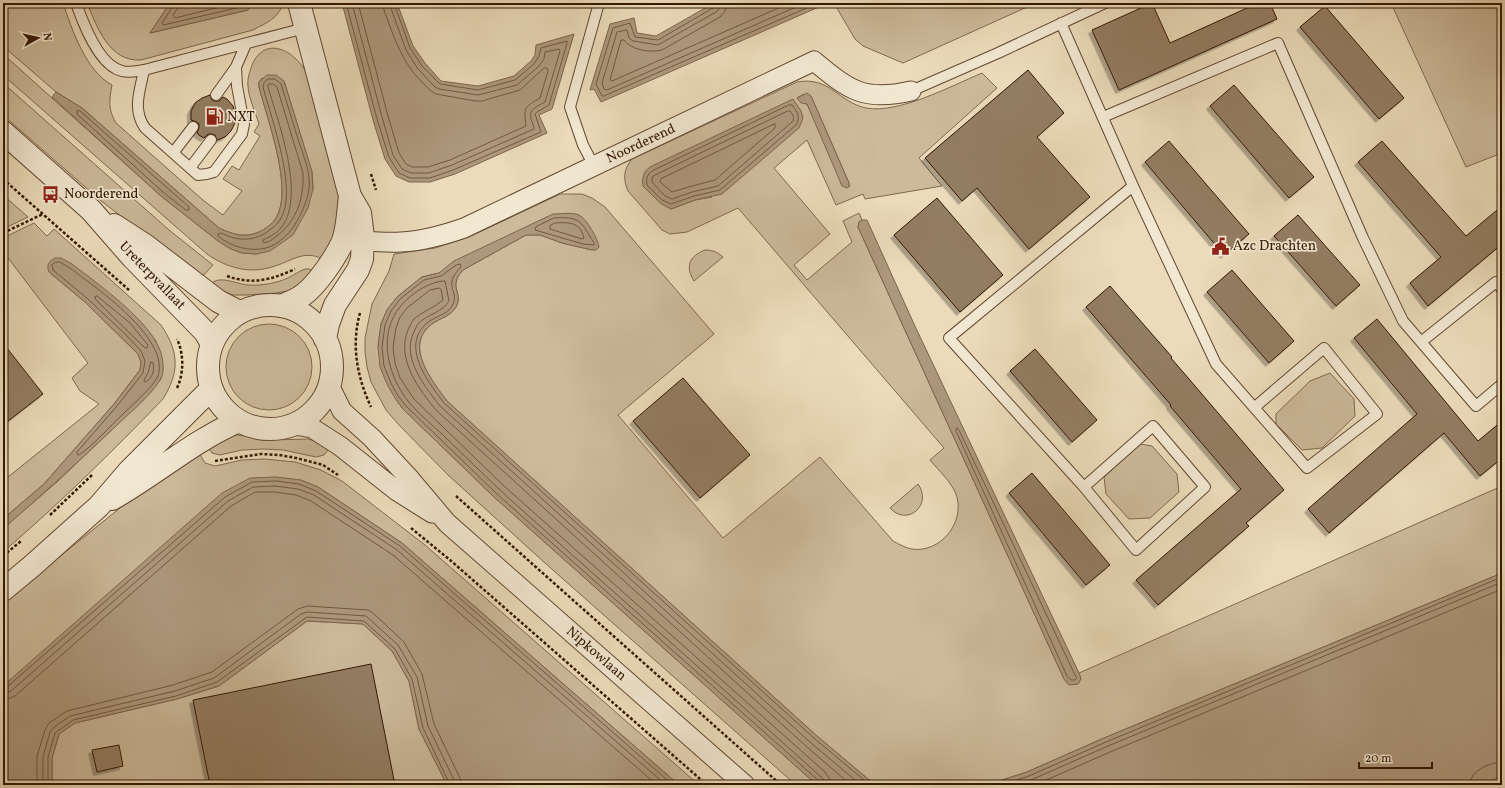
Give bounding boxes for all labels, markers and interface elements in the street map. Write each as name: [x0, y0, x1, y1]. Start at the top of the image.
north arrow: [18, 18, 58, 58]
text: N: [38, 32, 54, 42]
fuel station icon: NXT: [204, 107, 224, 127]
place label: NXT: [227, 108, 255, 127]
street label: Noorderend: [603, 120, 679, 168]
bus stop icon: Noorderend: [41, 184, 61, 204]
place label: Noorderend: [64, 185, 139, 204]
public building icon: Azc Drachten: [1210, 236, 1230, 256]
place label: Azc Drachten: [1233, 237, 1316, 256]
street label: Ureterpvallaat: [114, 238, 190, 314]
street label: Nipkowlaan: [562, 622, 630, 686]
scale bar: [1359, 744, 1432, 770]
text: 20 m: [1365, 751, 1392, 767]

